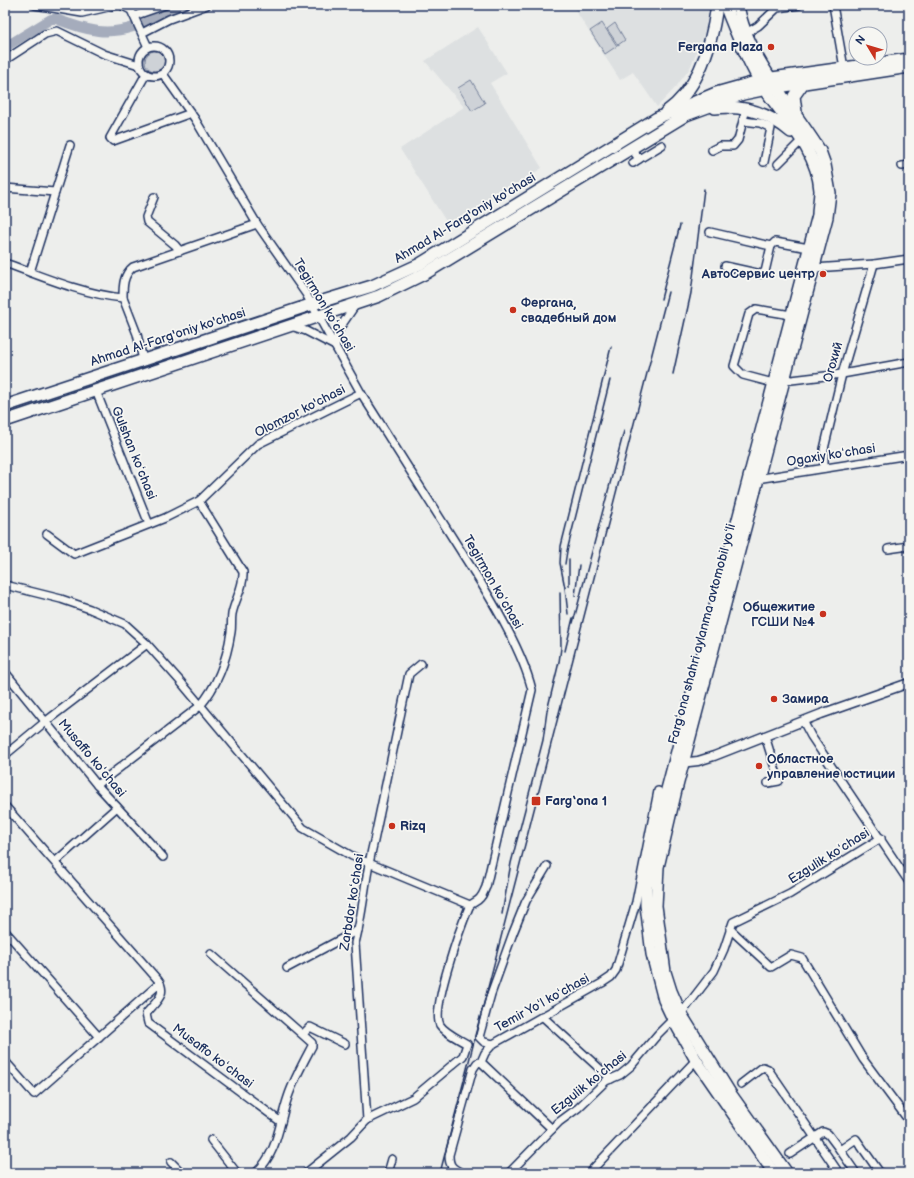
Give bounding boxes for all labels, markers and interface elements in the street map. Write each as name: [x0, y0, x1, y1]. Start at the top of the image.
north arrow: [848, 26, 888, 66]
text: N: [853, 33, 868, 47]
place label: Fergana Plaza: [678, 39, 763, 55]
marker: Fergana Plaza: [766, 42, 776, 52]
street label: Ahmad Al-Farg'oniy ko'chasi: [391, 169, 539, 267]
street label: Tegirmon koʻchasi: [290, 256, 358, 354]
place label: АвтоСервис центр: [701, 266, 815, 282]
marker: АвтоСервис центр: [818, 269, 828, 279]
place label: Фергана, свадебный дом: [521, 295, 617, 326]
street label: Ahmad Al-Farg'oniy ko'chasi: [88, 304, 248, 370]
marker: Фергана, свадебный дом: [508, 305, 518, 315]
street label: Огохий: [820, 340, 846, 384]
street label: Olomzor ko'chasi: [252, 381, 348, 441]
street label: Gulshan koʻchasi: [108, 404, 160, 502]
street label: Ogaxiy koʻchasi: [785, 440, 877, 470]
street label: Fargʻona shahri aylanma avtomobil yoʻli: [665, 522, 739, 746]
street label: Tegirmon koʻchasi: [460, 532, 526, 632]
place label: Общежитие ГСШИ №4: [743, 599, 815, 630]
marker: Общежитие ГСШИ №4: [818, 609, 828, 619]
place label: Замира: [782, 691, 829, 707]
marker: Замира: [769, 694, 779, 704]
street label: Musaffo koʻchasi: [55, 716, 129, 800]
place label: Областное управление юстиции: [767, 751, 895, 782]
marker: Областное управление юстиции: [754, 761, 764, 771]
place label: Farg‘ona 1: [545, 793, 607, 809]
marker: Farg‘ona 1: [530, 795, 542, 807]
place label: Rizq: [400, 818, 426, 834]
marker: Rizq: [387, 821, 397, 831]
street label: Ezgulik koʻchasi: [786, 825, 872, 887]
street label: Zarbdor koʻchasi: [336, 852, 368, 953]
street label: Temir Yoʻl koʻchasi: [492, 970, 592, 1036]
street label: Musaffo koʻchasi: [169, 1020, 257, 1092]
street label: Ezgulik koʻchasi: [548, 1048, 630, 1118]

